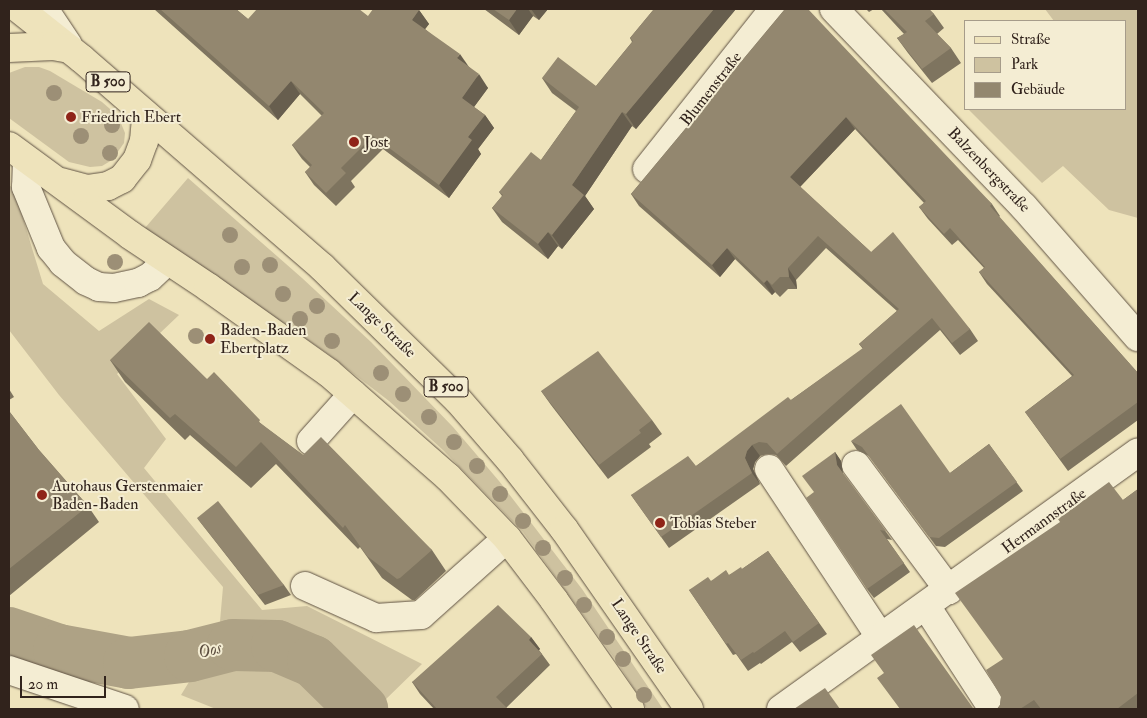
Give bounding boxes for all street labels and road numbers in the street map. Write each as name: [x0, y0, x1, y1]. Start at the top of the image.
street label: Blumenstraße: [676, 48, 746, 130]
road number: B 500: [86, 70, 130, 94]
street label: Balzenbergstraße: [944, 124, 1034, 216]
street label: Lange Straße: [344, 288, 420, 362]
road number: B 500: [424, 374, 468, 400]
street label: Hermannstraße: [998, 484, 1090, 558]
street label: Lange Straße: [607, 595, 671, 677]

